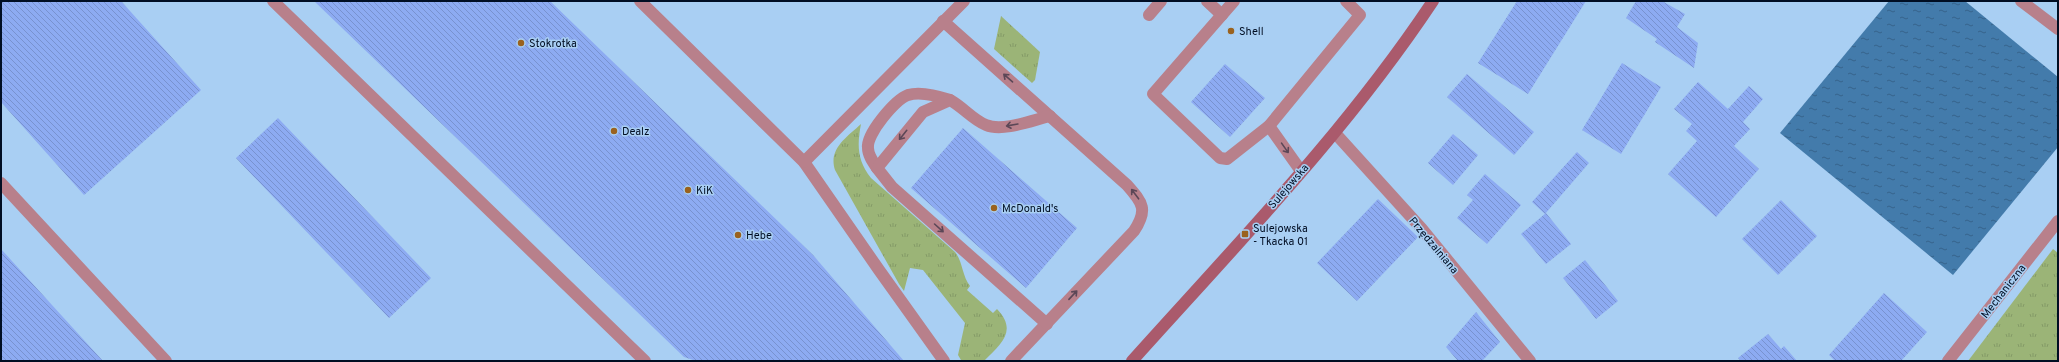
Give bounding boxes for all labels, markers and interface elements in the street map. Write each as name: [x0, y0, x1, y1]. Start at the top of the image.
place label: Shell: [1239, 25, 1264, 39]
marker: Shell: [1226, 26, 1236, 36]
place label: Stokrotka: [529, 37, 577, 51]
marker: Stokrotka: [516, 38, 526, 48]
one-way arrow: [1002, 74, 1013, 83]
one-way arrow: [1006, 121, 1019, 129]
place label: Dealz: [622, 125, 649, 139]
marker: Dealz: [609, 126, 619, 136]
one-way arrow: [899, 129, 908, 140]
one-way arrow: [1281, 143, 1289, 154]
street label: Sulejowska: [1266, 161, 1312, 212]
place label: KiK: [696, 184, 713, 198]
marker: KiK: [683, 185, 693, 195]
one-way arrow: [1130, 189, 1139, 200]
place label: McDonald's: [1002, 202, 1058, 216]
marker: McDonald's: [989, 203, 999, 213]
street label: Przędzalniana: [1405, 214, 1461, 277]
place label: Sulejowska - Tkacka 01: [1253, 222, 1308, 249]
one-way arrow: [934, 224, 944, 233]
place label: Hebe: [746, 229, 772, 243]
marker: Sulejowska - Tkacka 01: [1240, 229, 1250, 239]
marker: Hebe: [733, 230, 743, 240]
street label: Mechaniczna: [1978, 262, 2029, 321]
one-way arrow: [1068, 290, 1078, 300]

